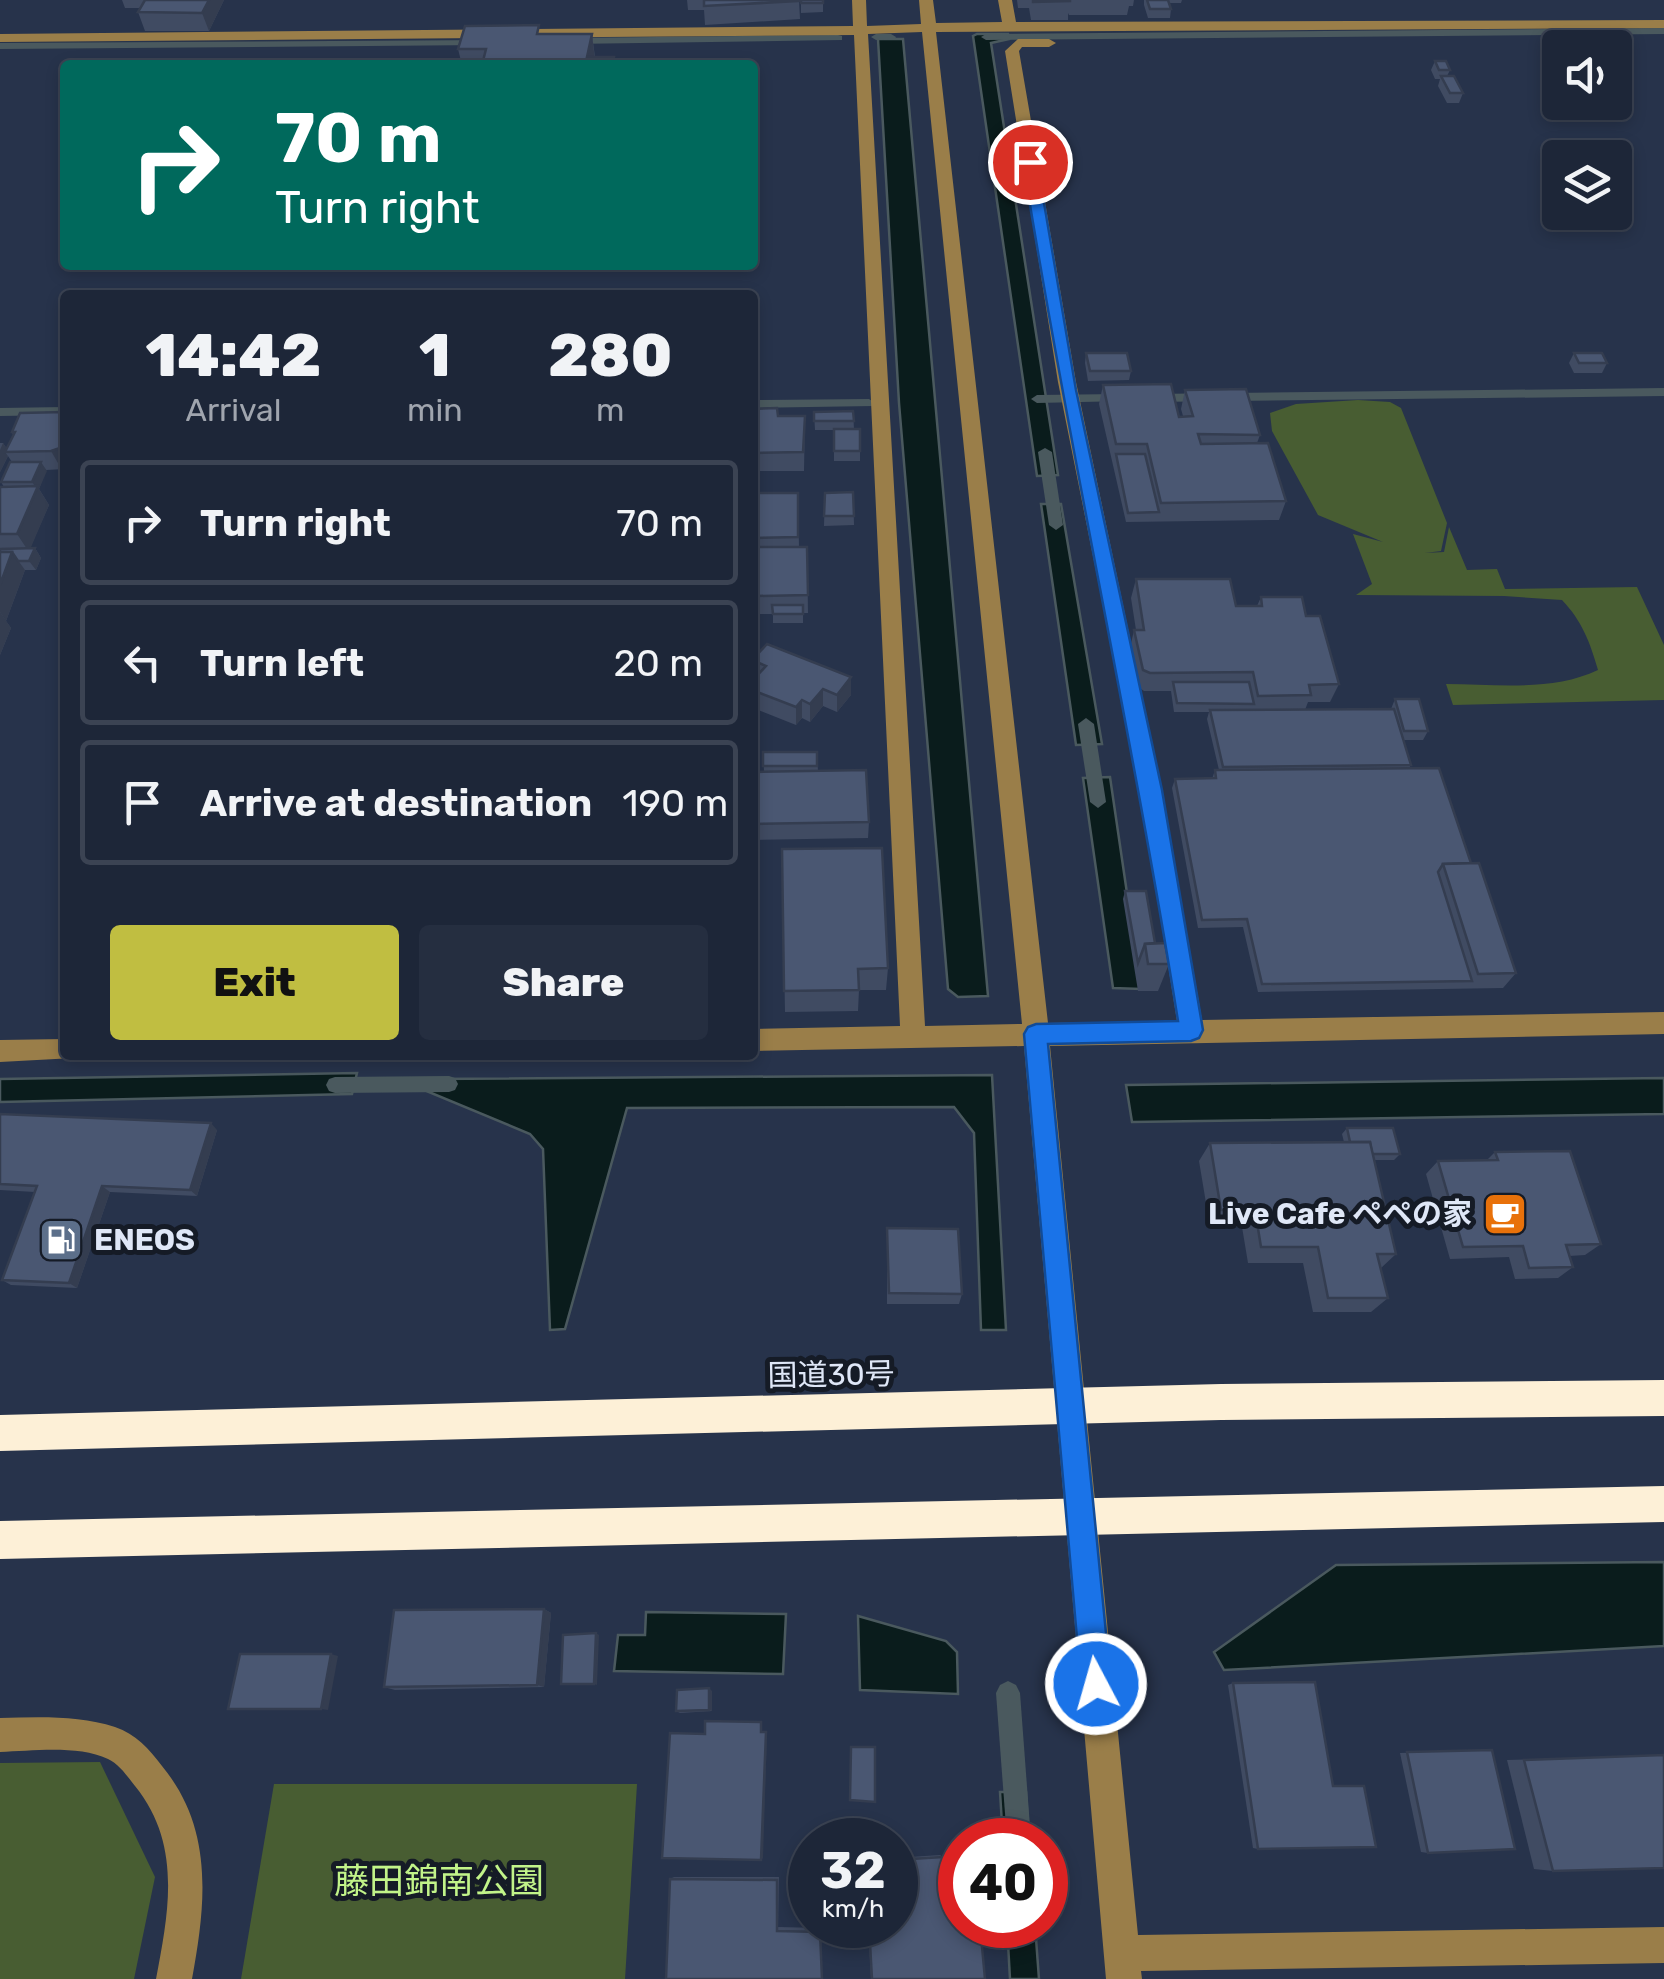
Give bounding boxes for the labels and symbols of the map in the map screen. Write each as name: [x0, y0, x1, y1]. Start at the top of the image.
pin: [988, 120, 1073, 205]
cafe icon: Live Cafe ペペの家: [1482, 1191, 1528, 1237]
place label: Live Cafe ペペの家: [1208, 1196, 1472, 1232]
fuel station icon: ENEOS: [38, 1217, 84, 1263]
place label: ENEOS: [94, 1222, 195, 1258]
street label: 国道30号: [767, 1356, 895, 1394]
position arrow: [1044, 1632, 1148, 1736]
speed limit sign: 40: [938, 1818, 1068, 1948]
park label: 藤田錦南公園: [334, 1860, 544, 1902]

